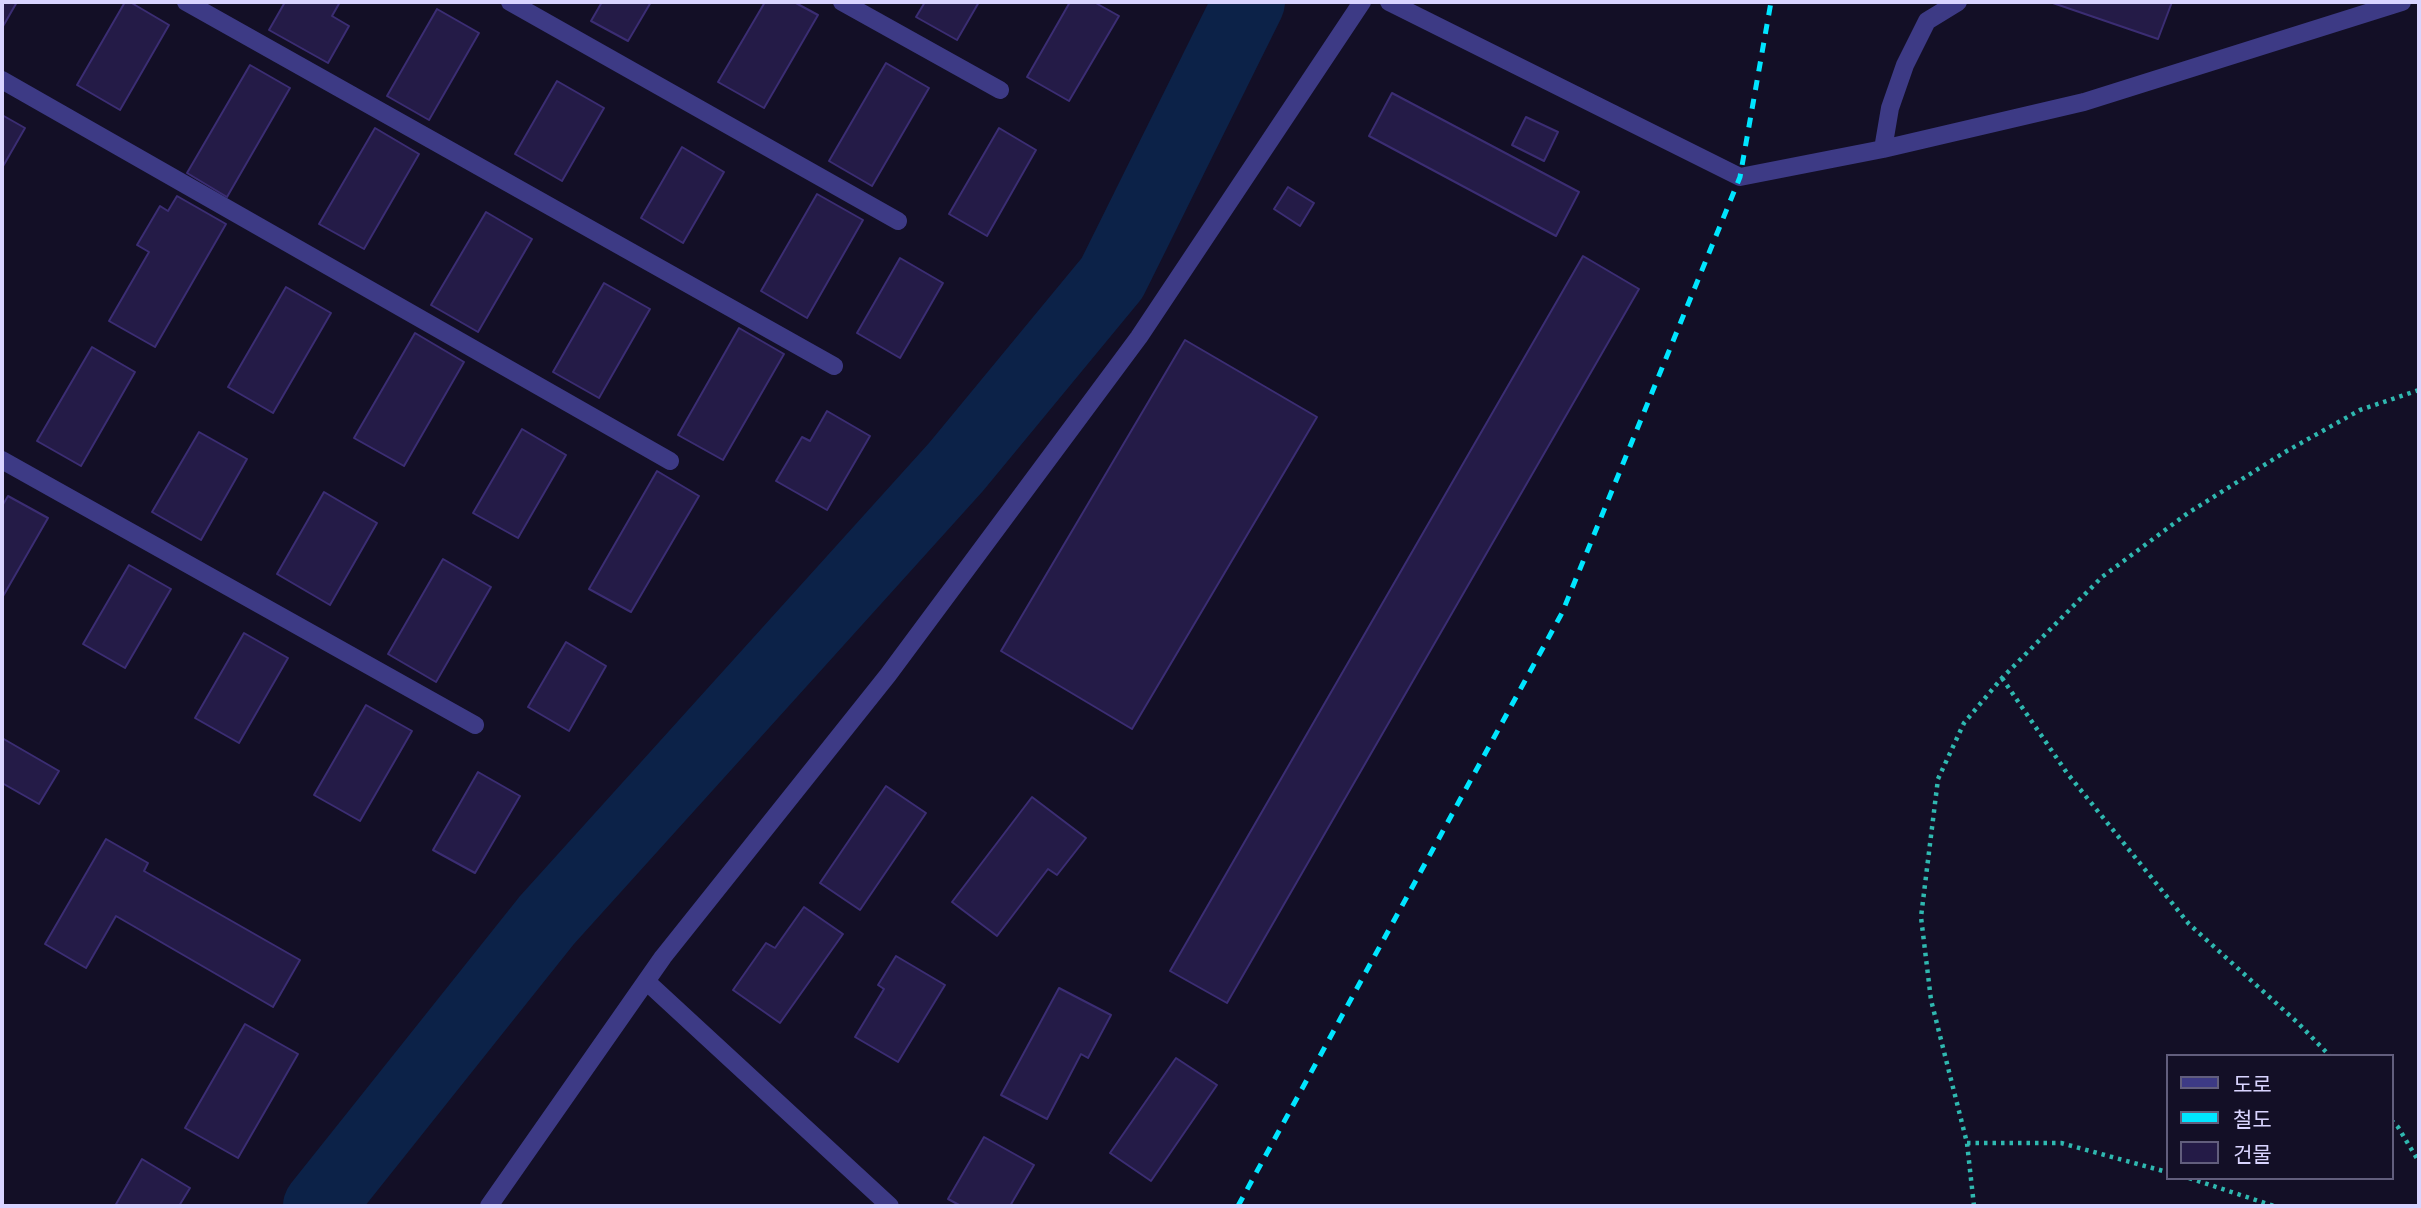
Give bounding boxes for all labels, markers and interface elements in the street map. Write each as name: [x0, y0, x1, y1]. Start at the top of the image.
legend: [2166, 1054, 2393, 1180]
text: 도로: [2233, 1072, 2272, 1097]
text: 철도: [2233, 1107, 2272, 1132]
text: 건물: [2233, 1142, 2272, 1167]

